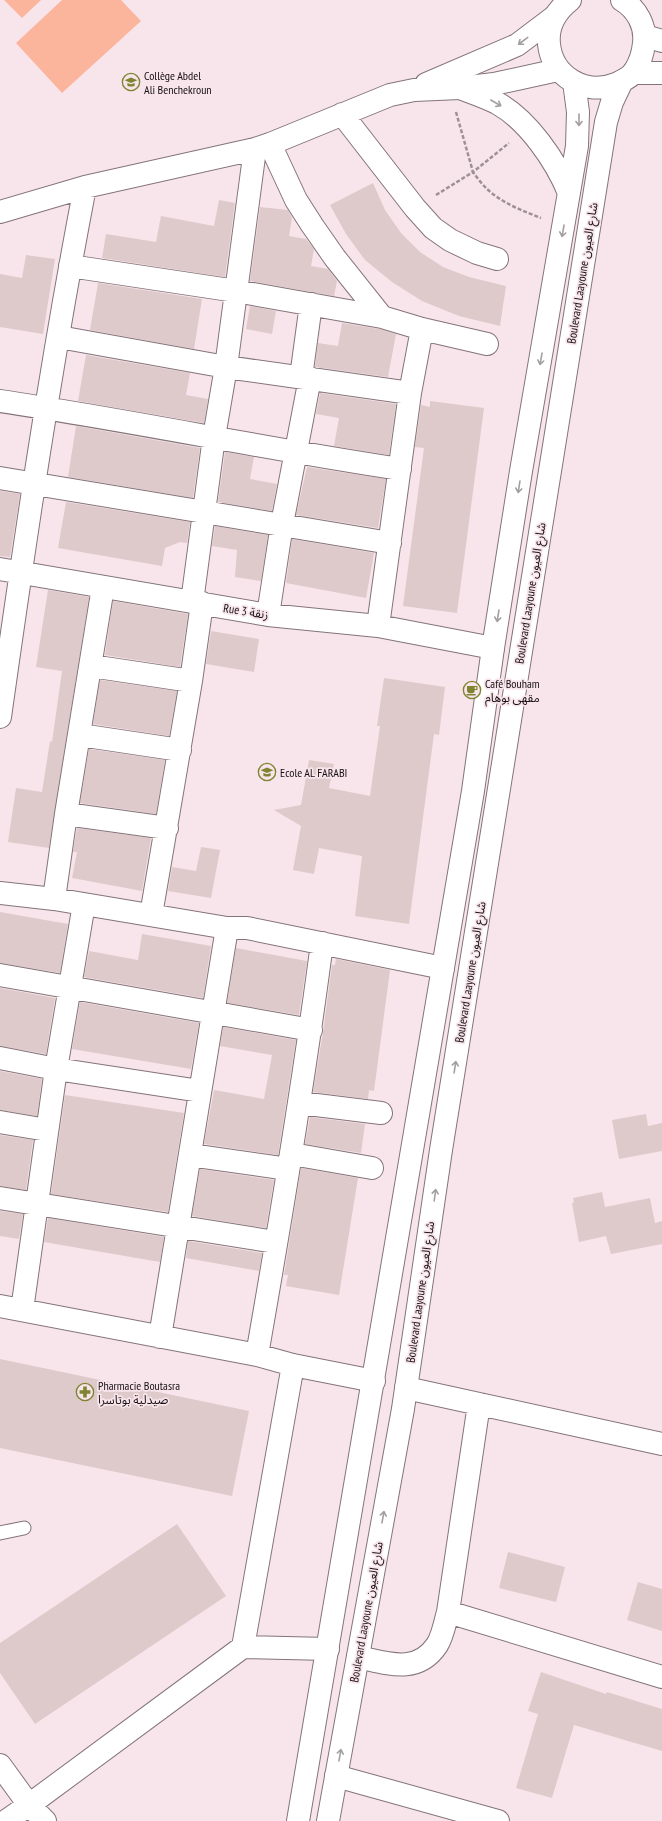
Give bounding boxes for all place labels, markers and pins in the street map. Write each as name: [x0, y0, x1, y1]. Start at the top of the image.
place label: Collège Abdel Ali Benchekroun: [144, 68, 212, 97]
school or university icon: Collège Abdel Ali Benchekroun: [121, 72, 141, 92]
place label: Café Bouham مقهى بوهام: [485, 676, 540, 707]
cafe icon: Café Bouham مقهى بوهام: [462, 680, 482, 700]
school or university icon: Ecole AL FARABI: [257, 762, 277, 782]
place label: Ecole AL FARABI: [280, 765, 347, 780]
place label: Pharmacie Boutasra صيدلية بوتاسرا: [98, 1378, 180, 1407]
pharmacy icon: Pharmacie Boutasra صيدلية بوتاسرا: [75, 1382, 95, 1402]

